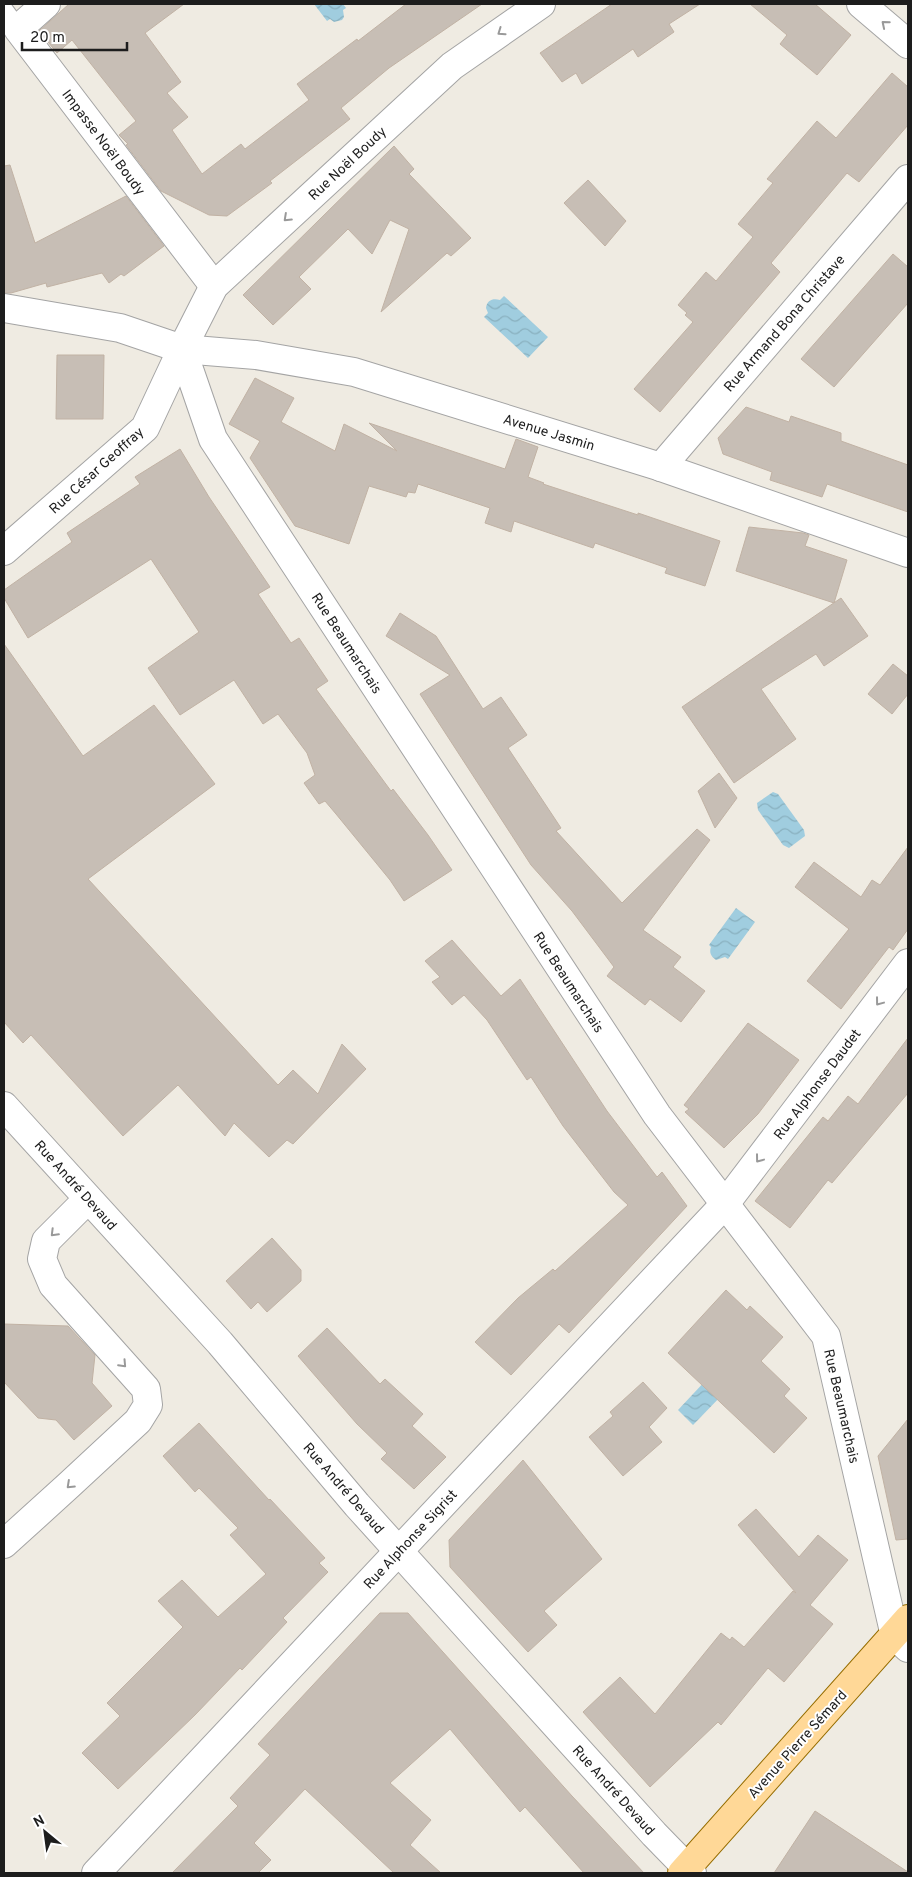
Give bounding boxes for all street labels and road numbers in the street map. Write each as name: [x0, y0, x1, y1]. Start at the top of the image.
street label: Impasse Noël Boudy: [58, 87, 148, 199]
street label: Rue Noël Boudy: [306, 124, 391, 205]
street label: Rue Armand Bona Christave: [721, 252, 849, 396]
street label: Avenue Jasmin: [501, 411, 596, 455]
street label: Rue César Geoffray: [46, 424, 148, 518]
street label: Rue Beaumarchais: [307, 590, 385, 697]
street label: Rue Beaumarchais: [529, 929, 607, 1036]
street label: Rue Alphonse Daudet: [771, 1026, 865, 1144]
street label: Rue André Devaud: [30, 1138, 120, 1234]
street label: Rue Beaumarchais: [819, 1347, 862, 1465]
street label: Rue André Devaud: [299, 1440, 387, 1538]
street label: Rue Alphonse Sigrist: [361, 1487, 462, 1593]
street label: Avenue Pierre Sémard: [745, 1687, 851, 1803]
street label: Rue André Devaud: [568, 1743, 658, 1839]

